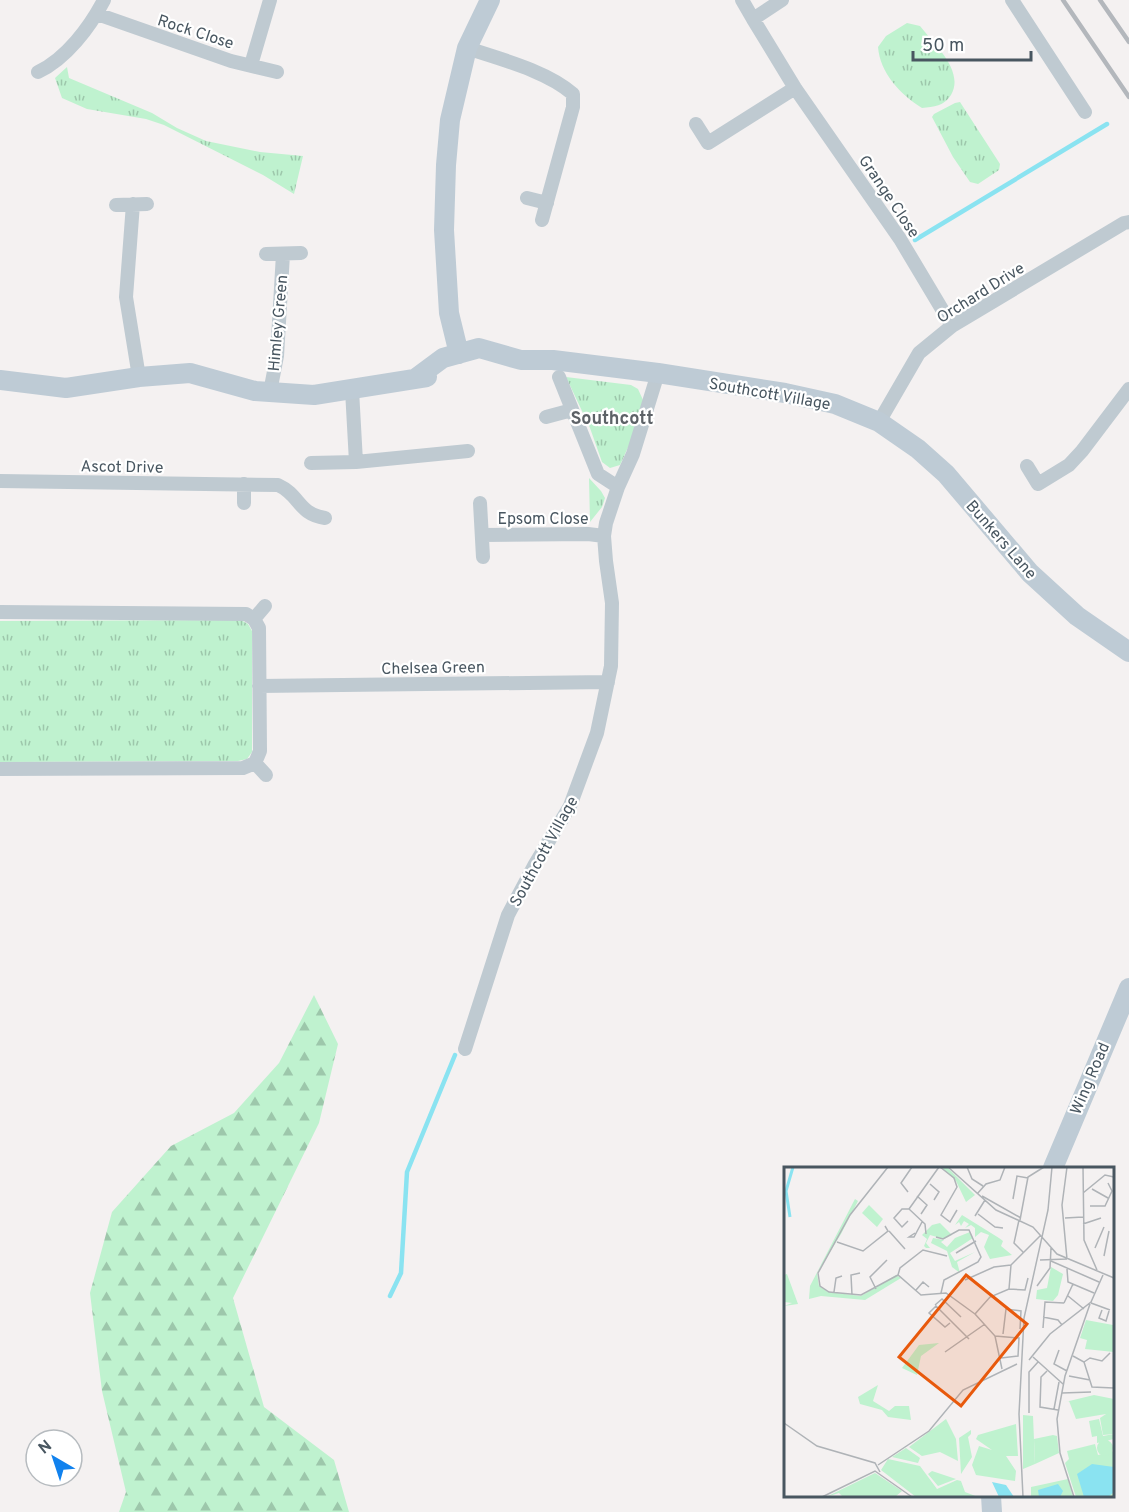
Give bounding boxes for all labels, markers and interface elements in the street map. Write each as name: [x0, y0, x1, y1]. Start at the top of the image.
street label: Rock Close: [155, 11, 236, 55]
scale bar: [913, 24, 1032, 62]
text: 50 m: [922, 35, 964, 58]
street label: Grange Close: [853, 152, 923, 242]
street label: Orchard Drive: [933, 259, 1029, 329]
street label: Himley Green: [265, 274, 293, 372]
street label: Southcott Village: [707, 374, 832, 416]
district label: Southcott: [570, 408, 654, 431]
street label: Ascot Drive: [80, 457, 164, 479]
street label: Bunkers Lane: [961, 497, 1040, 584]
street label: Epsom Close: [497, 510, 589, 530]
street label: Chelsea Green: [381, 658, 485, 680]
street label: Southcott Village: [506, 793, 583, 911]
street label: Wing Road: [1067, 1040, 1115, 1118]
inset map: [784, 1167, 1114, 1497]
north arrow: [24, 1428, 84, 1488]
text: N: [35, 1437, 57, 1459]

